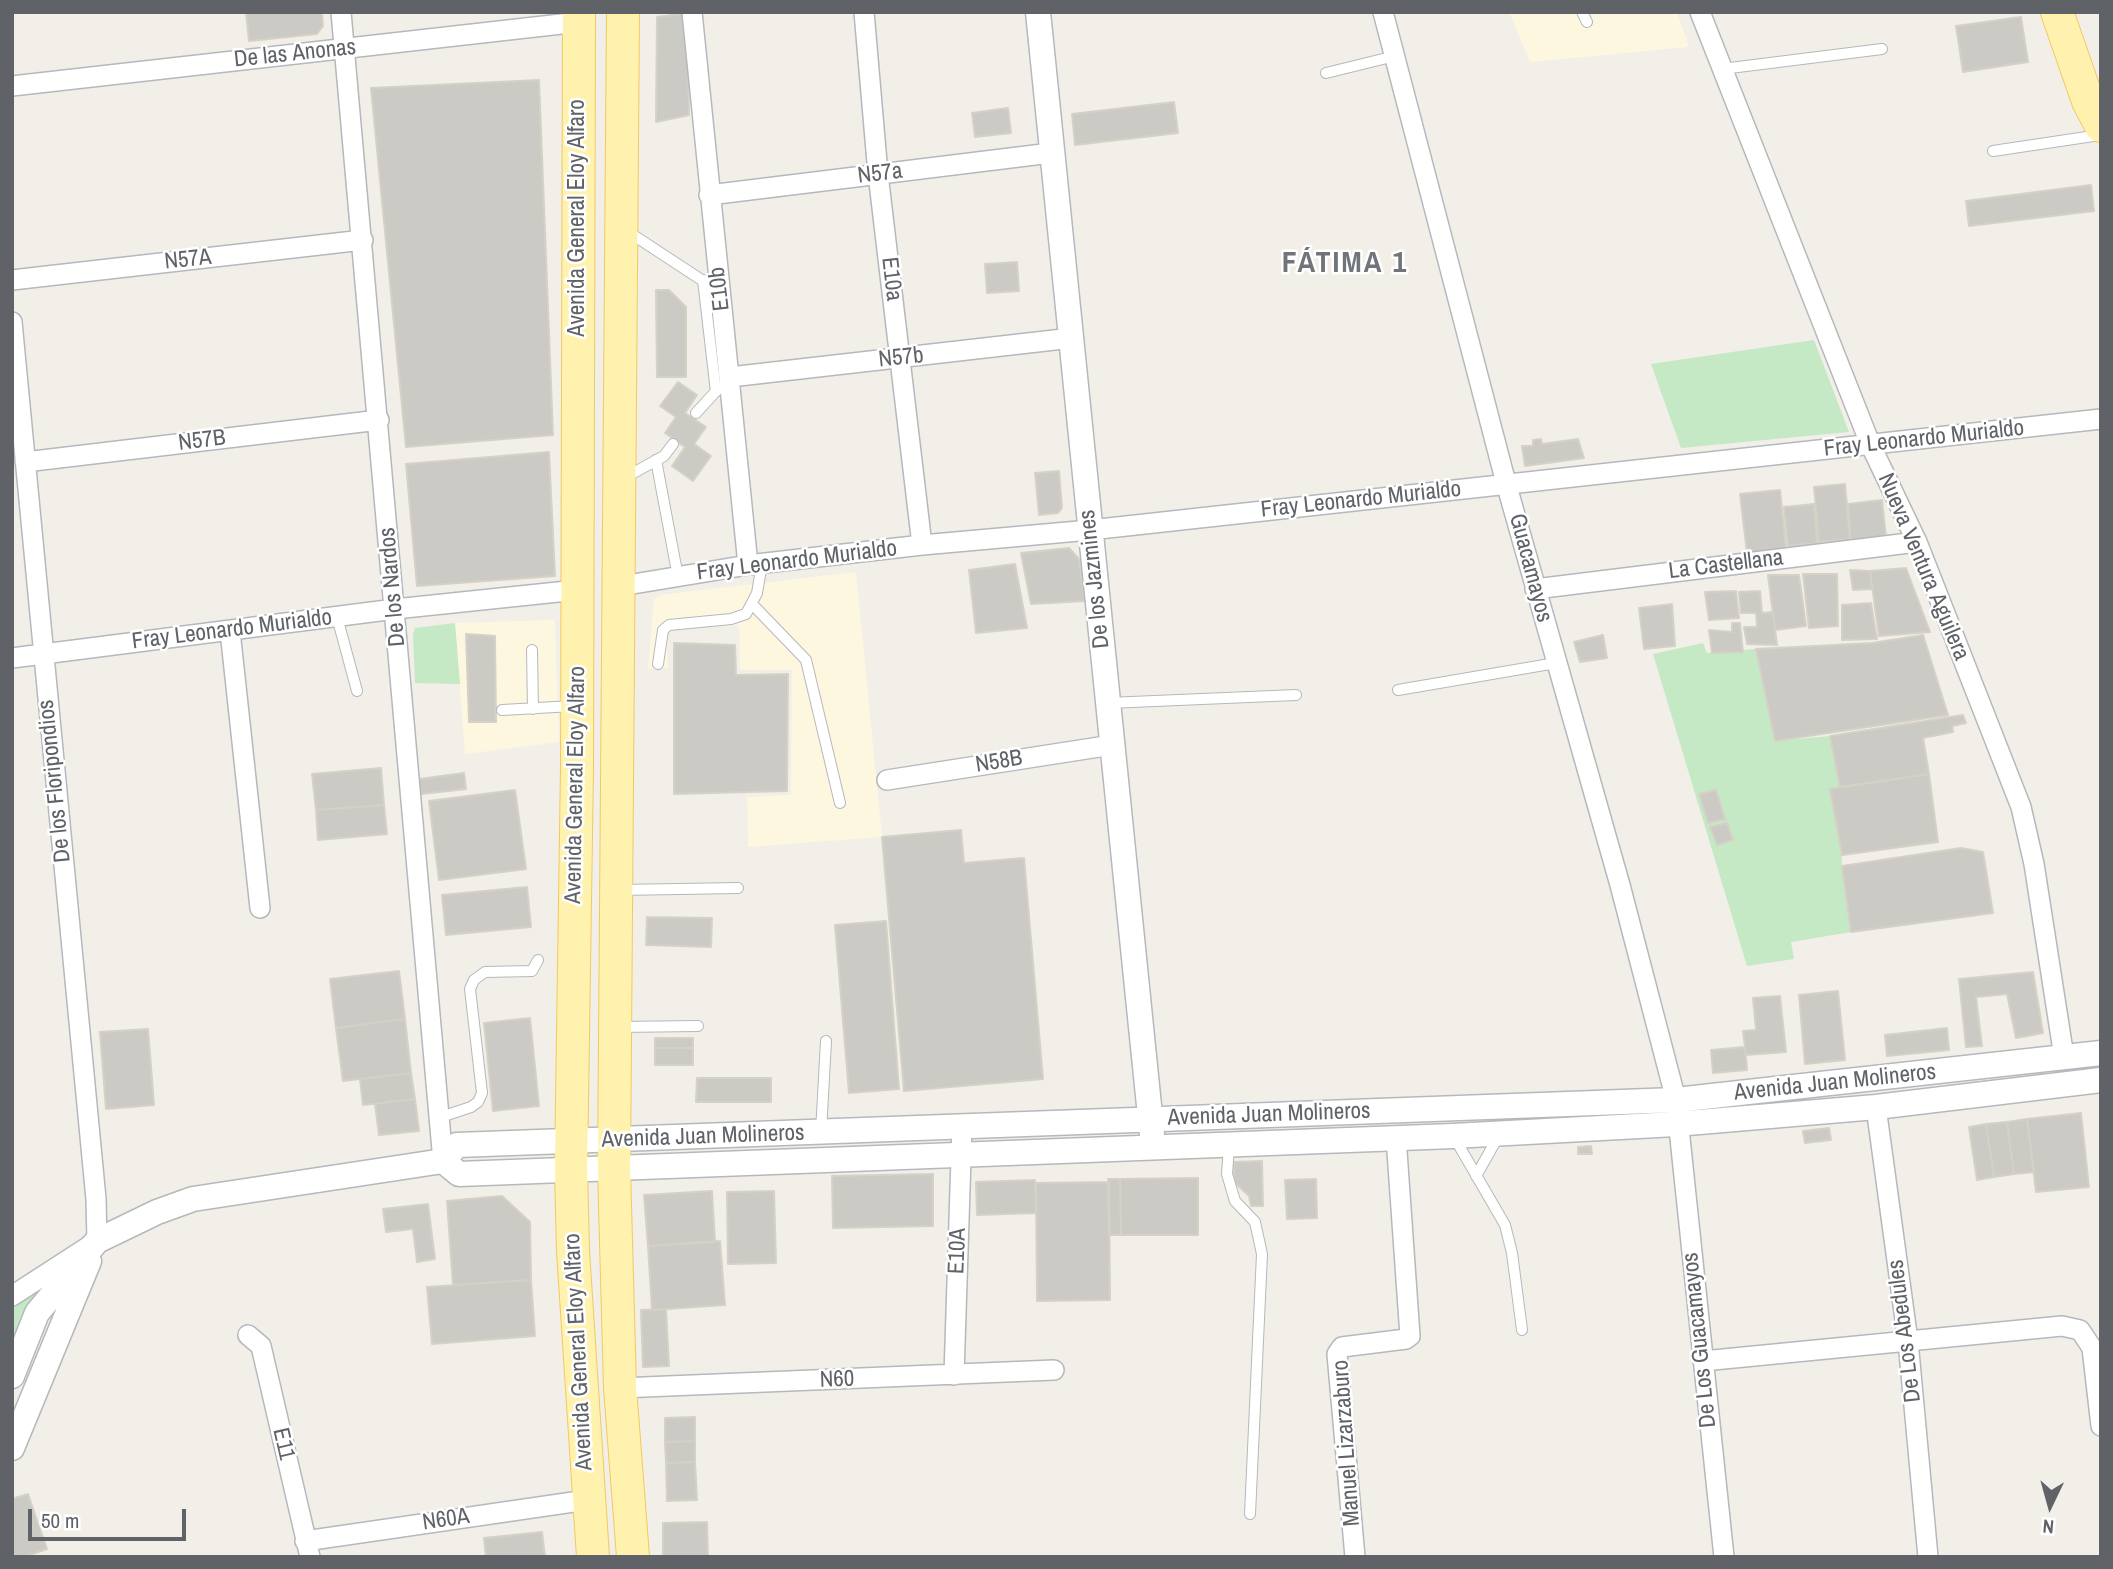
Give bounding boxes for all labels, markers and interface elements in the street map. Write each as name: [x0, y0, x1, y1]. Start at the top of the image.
street label: De las Anonas: [233, 34, 357, 74]
street label: Avenida General Eloy Alfaro: [564, 99, 592, 337]
street label: N57a: [856, 158, 904, 190]
street label: N57A: [163, 244, 213, 276]
district label: FÁTIMA 1: [1283, 246, 1407, 282]
street label: E10a: [875, 255, 907, 303]
street label: E10b: [704, 265, 736, 313]
street label: N57b: [877, 342, 925, 374]
street label: Fray Leonardo Murialdo: [1822, 415, 2026, 463]
street label: N57B: [177, 424, 227, 458]
street label: Nueva Ventura Aguilera: [1871, 469, 1975, 665]
street label: Fray Leonardo Murialdo: [1259, 476, 1463, 524]
street label: De los Jazmines: [1074, 508, 1116, 650]
street label: Guacamayos: [1502, 511, 1558, 625]
street label: De los Nardos: [374, 526, 412, 648]
street label: Fray Leonardo Murialdo: [695, 535, 899, 587]
street label: La Castellana: [1667, 544, 1785, 586]
street label: Fray Leonardo Murialdo: [130, 604, 334, 656]
street label: Avenida General Eloy Alfaro: [560, 666, 592, 904]
street label: De los Floripondios: [33, 698, 77, 864]
street label: N58B: [974, 745, 1024, 779]
street label: Avenida Juan Molineros: [1733, 1059, 1937, 1107]
street label: Avenida Juan Molineros: [1167, 1098, 1371, 1132]
street label: Avenida Juan Molineros: [601, 1120, 805, 1154]
street label: E10A: [943, 1227, 973, 1275]
street label: Avenida General Eloy Alfaro: [559, 1233, 599, 1471]
street label: De Los Guacamayos: [1677, 1251, 1723, 1429]
street label: De Los Abedules: [1883, 1258, 1927, 1404]
street label: Manuel Lizarzaburo: [1327, 1359, 1367, 1527]
street label: N60: [819, 1366, 855, 1394]
street label: E11: [266, 1425, 300, 1463]
north arrow: [2015, 1471, 2085, 1541]
scale bar: [32, 1496, 189, 1540]
street label: N60A: [421, 1503, 471, 1537]
text: 50 m: [41, 1506, 79, 1535]
text: N: [2041, 1513, 2055, 1540]

